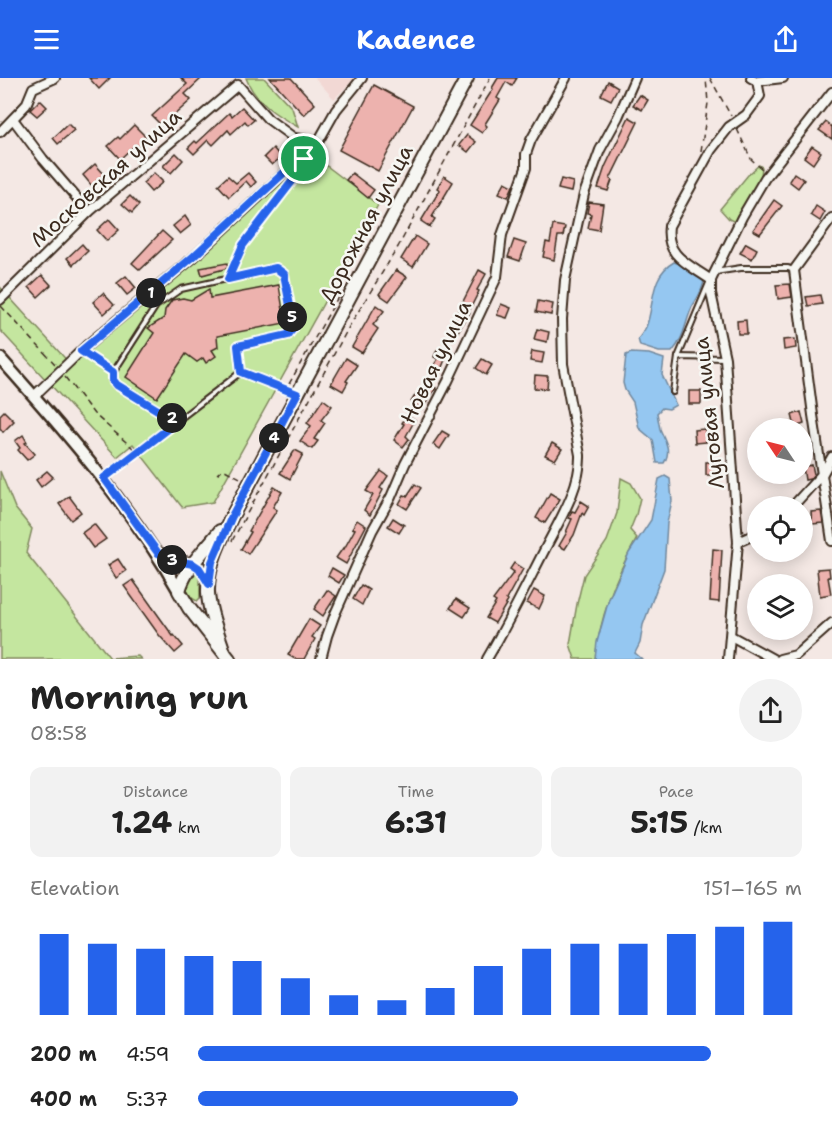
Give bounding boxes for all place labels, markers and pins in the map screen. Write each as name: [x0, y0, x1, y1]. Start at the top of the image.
pin: [278, 133, 329, 184]
pin: 1: [136, 278, 166, 308]
pin: 5: [277, 302, 307, 332]
pin: 2: [157, 403, 187, 433]
pin: 4: [259, 423, 289, 453]
pin: 3: [157, 545, 187, 575]

